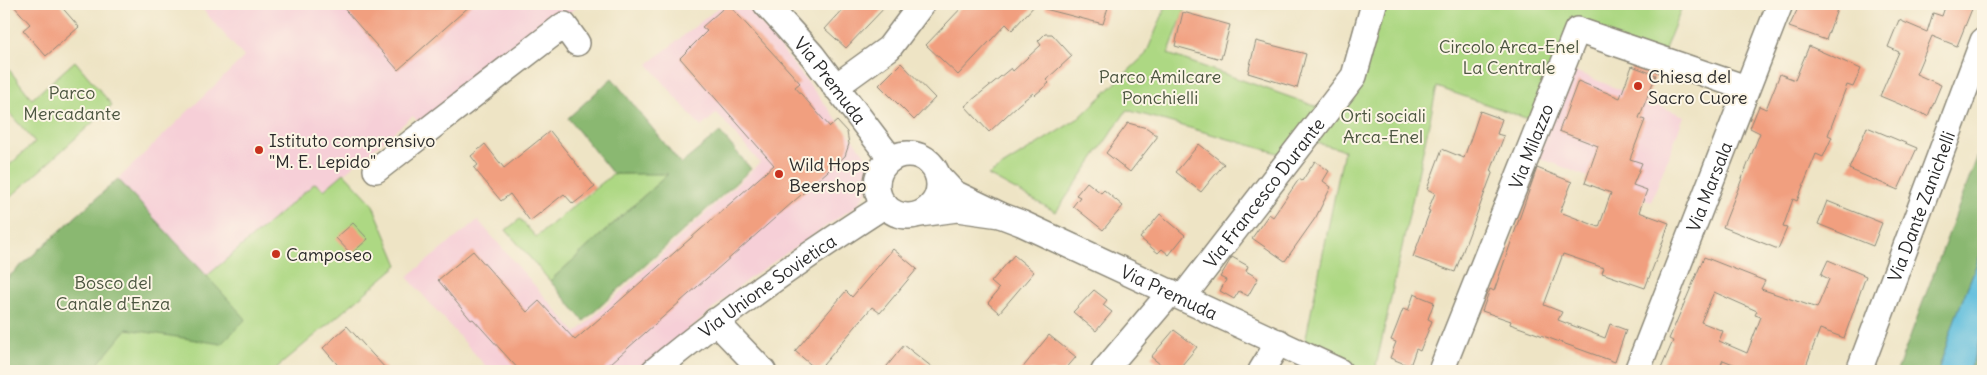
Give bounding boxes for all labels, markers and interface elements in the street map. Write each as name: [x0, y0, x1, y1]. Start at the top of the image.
street label: Via Premuda: [790, 32, 872, 128]
park label: Circolo Arca-Enel La Centrale: [1439, 35, 1579, 79]
park label: Parco Amilcare Ponchielli: [1099, 65, 1221, 109]
place label: Chiesa del Sacro Cuore: [1648, 65, 1748, 109]
marker: Chiesa del Sacro Cuore: [1632, 80, 1644, 92]
park label: Parco Mercadante: [23, 81, 121, 125]
street label: Via Milazzo: [1503, 100, 1558, 192]
park label: Orti sociali Arca-Enel: [1340, 104, 1426, 148]
street label: Via Francesco Durante: [1198, 113, 1329, 272]
street label: Via Dante Zanichelli: [1882, 128, 1960, 285]
place label: Istituto comprensivo "M. E. Lepido": [269, 129, 435, 173]
street label: Via Marsala: [1681, 138, 1737, 235]
marker: Istituto comprensivo "M. E. Lepido": [253, 144, 265, 156]
place label: Wild Hops Beershop: [789, 153, 870, 197]
marker: Wild Hops Beershop: [773, 168, 785, 180]
street label: Via Unione Sovietica: [694, 229, 840, 342]
place label: Camposeo: [286, 243, 372, 266]
marker: Camposeo: [270, 248, 282, 260]
street label: Via Premuda: [1117, 260, 1221, 324]
park label: Bosco del Canale d'Enza: [56, 271, 170, 315]

